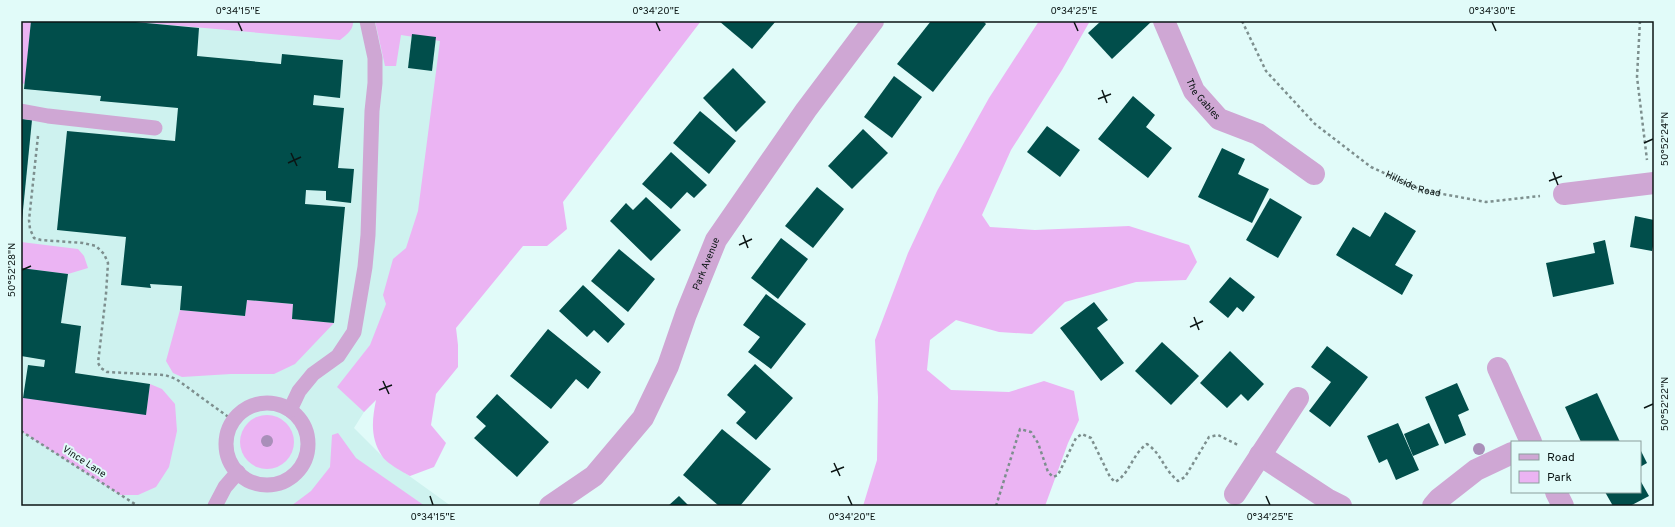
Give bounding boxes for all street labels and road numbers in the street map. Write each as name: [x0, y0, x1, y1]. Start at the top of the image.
street label: The Gables: [1183, 76, 1224, 123]
street label: Hillside Road: [1383, 168, 1442, 200]
street label: Park Avenue: [690, 235, 723, 292]
street label: Vince Lane: [60, 443, 108, 481]

